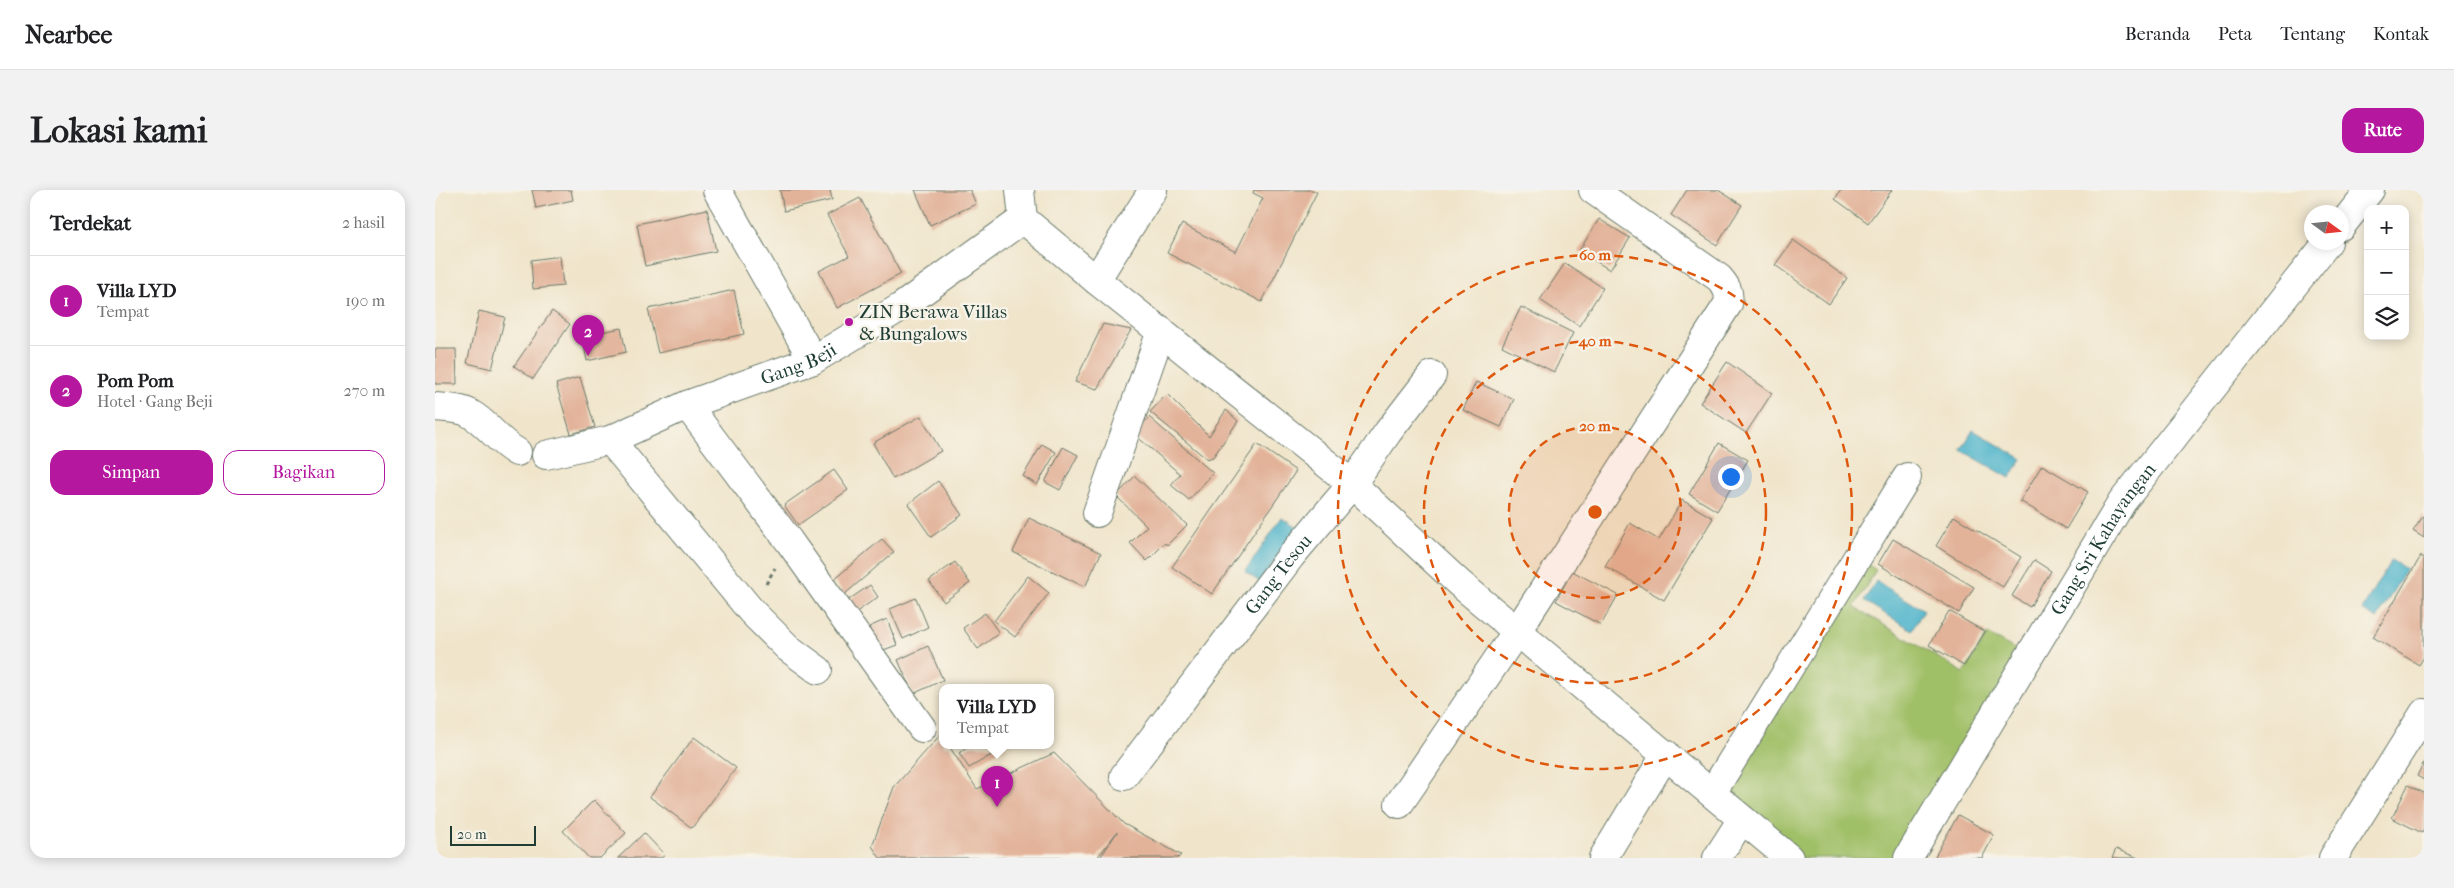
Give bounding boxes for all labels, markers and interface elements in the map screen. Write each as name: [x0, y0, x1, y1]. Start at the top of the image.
text: Nearbee: [25, 21, 112, 49]
text: Beranda: [2125, 24, 2190, 45]
text: Peta: [2218, 24, 2252, 45]
text: Tentang: [2280, 24, 2345, 45]
text: Kontak: [2373, 24, 2429, 45]
button: Rute: [2342, 108, 2424, 153]
text: Lokasi kami: [30, 110, 207, 151]
north arrow: [2304, 205, 2349, 250]
map controls: [2364, 205, 2409, 340]
button: +: [2364, 205, 2409, 250]
text: Terdekat: [50, 211, 131, 235]
text: 2 hasil: [342, 213, 385, 232]
text: 60 m: [1579, 246, 1612, 264]
button: −: [2364, 250, 2409, 295]
text: Villa LYD: [97, 280, 177, 302]
text: 1: [63, 291, 69, 310]
text: 190 m: [345, 291, 385, 310]
button: layers: [2364, 295, 2409, 340]
place label: ZIN Berawa Villas & Bungalows: [859, 301, 1007, 345]
text: Tempat: [97, 302, 149, 321]
pin: 2: [572, 315, 604, 356]
marker: ZIN Berawa Villas & Bungalows: [843, 316, 855, 328]
text: 40 m: [1578, 332, 1612, 350]
street label: Gang Beji: [758, 338, 841, 390]
text: Pom Pom: [97, 370, 174, 392]
text: 2: [62, 381, 70, 400]
text: 270 m: [344, 381, 385, 400]
text: Hotel · Gang Beji: [97, 392, 213, 411]
text: 20 m: [1579, 417, 1611, 435]
button: Simpan: [50, 450, 213, 495]
button: Bagikan: [223, 450, 385, 495]
street label: Gang Sri Kahayangan: [2047, 459, 2161, 619]
your location: [1718, 464, 1744, 490]
centre of rings: [1586, 503, 1604, 521]
street label: Gang Tesou: [1241, 530, 1317, 619]
popup: [939, 684, 1054, 749]
text: Villa LYD: [957, 696, 1036, 718]
text: Tempat: [957, 718, 1009, 737]
pin: 1: [981, 766, 1013, 807]
scale bar: [450, 823, 536, 846]
text: 20 m: [457, 826, 487, 843]

